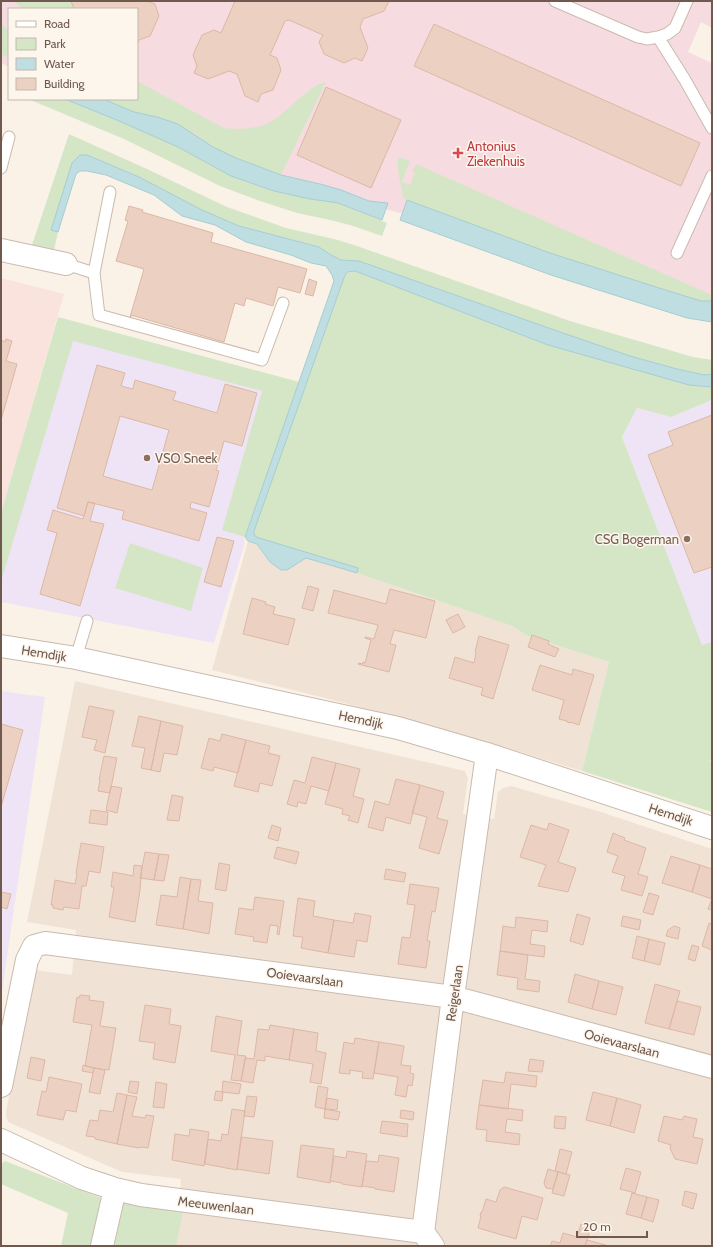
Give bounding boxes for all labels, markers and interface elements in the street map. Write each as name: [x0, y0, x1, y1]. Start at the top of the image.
legend: [8, 8, 138, 100]
text: Road: [44, 16, 70, 31]
text: Park: [44, 36, 66, 51]
text: Water: [44, 56, 75, 71]
text: Building: [44, 76, 86, 91]
place label: Antonius Ziekenhuis: [467, 138, 526, 169]
marker: Antonius Ziekenhuis: [452, 147, 464, 159]
place label: VSO Sneek: [155, 450, 218, 466]
marker: VSO Sneek: [142, 453, 152, 463]
place label: CSG Bogerman: [595, 531, 679, 547]
marker: CSG Bogerman: [682, 534, 692, 544]
street label: Hemdijk: [20, 642, 68, 665]
street label: Hemdijk: [337, 706, 385, 733]
street label: Hemdijk: [647, 799, 695, 830]
street label: Ooievaarslaan: [265, 964, 345, 990]
street label: Reigerlaan: [442, 964, 466, 1022]
street label: Ooievaarslaan: [582, 1025, 662, 1061]
street label: Meeuwenlaan: [177, 1192, 255, 1218]
scale bar: [577, 1213, 647, 1239]
text: 20 m: [583, 1219, 611, 1234]

